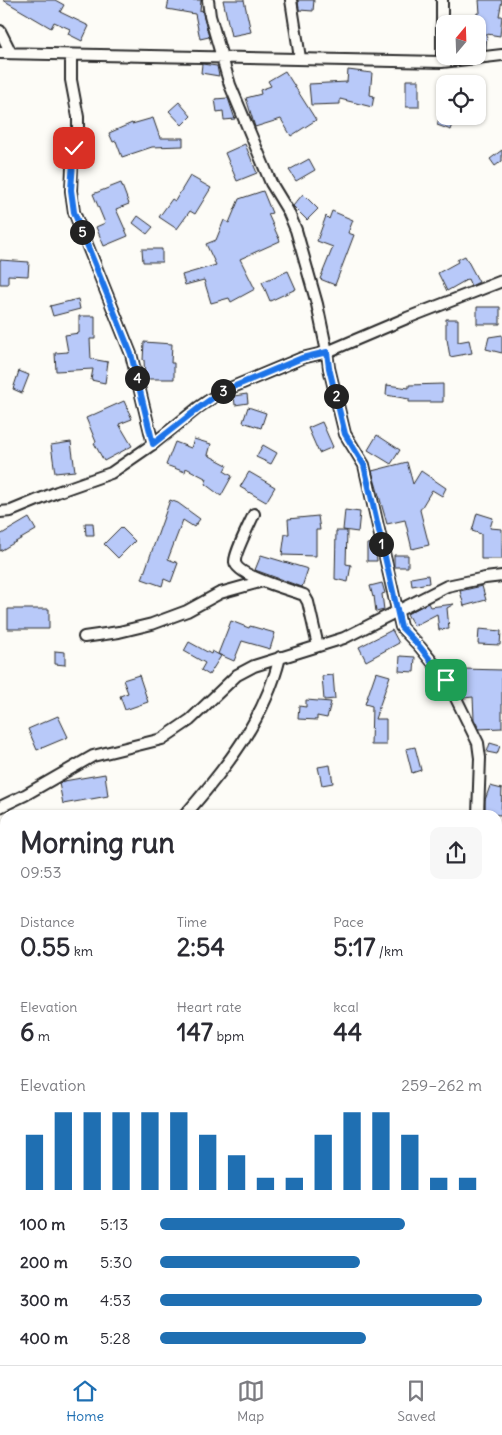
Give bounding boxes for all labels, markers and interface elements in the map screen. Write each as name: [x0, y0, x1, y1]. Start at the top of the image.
north arrow: [436, 15, 486, 65]
map controls: [436, 15, 486, 125]
button: locate: [436, 75, 486, 125]
pin: [53, 127, 95, 169]
icon: check: [60, 134, 88, 162]
pin: 5: [70, 220, 94, 244]
text: 5: [78, 223, 87, 241]
pin: 4: [124, 366, 150, 390]
text: 4: [133, 369, 142, 387]
pin: 3: [210, 378, 236, 404]
text: 3: [220, 382, 227, 400]
pin: 2: [324, 384, 348, 408]
text: 2: [333, 387, 340, 405]
pin: 1: [368, 532, 394, 556]
text: 1: [379, 535, 384, 553]
pin: [425, 659, 467, 701]
icon: arrive: [432, 666, 460, 694]
text: Morning run: [20, 825, 175, 861]
button: share: [430, 827, 482, 879]
text: 09:53: [20, 862, 62, 882]
text: Distance: [20, 913, 75, 931]
text: Time: [177, 913, 207, 931]
text: Pace: [333, 913, 364, 931]
text: 0.55: [20, 931, 70, 963]
text: 2:54: [177, 931, 225, 963]
text: 5:17: [333, 931, 376, 963]
text: km: [70, 942, 93, 960]
text: /km: [376, 942, 403, 960]
text: Elevation: [20, 998, 77, 1016]
text: Heart rate: [177, 998, 242, 1016]
text: kcal: [333, 998, 359, 1016]
text: 6: [20, 1016, 34, 1048]
text: 147: [177, 1016, 213, 1048]
text: 44: [333, 1016, 362, 1048]
text: m: [34, 1027, 50, 1045]
text: bpm: [213, 1027, 244, 1045]
text: Elevation: [20, 1075, 86, 1095]
text: 259–262 m: [401, 1075, 482, 1095]
text: 100 m: [20, 1214, 65, 1234]
text: 5:13: [100, 1214, 128, 1234]
text: 200 m: [20, 1252, 68, 1272]
text: 5:30: [100, 1252, 132, 1272]
text: 300 m: [20, 1290, 68, 1310]
text: 4:53: [100, 1290, 131, 1310]
text: 400 m: [20, 1328, 68, 1348]
text: 5:28: [100, 1328, 131, 1348]
tab: Home: [66, 1377, 104, 1425]
tab: Map: [237, 1377, 265, 1425]
tab: Saved: [397, 1377, 436, 1425]

